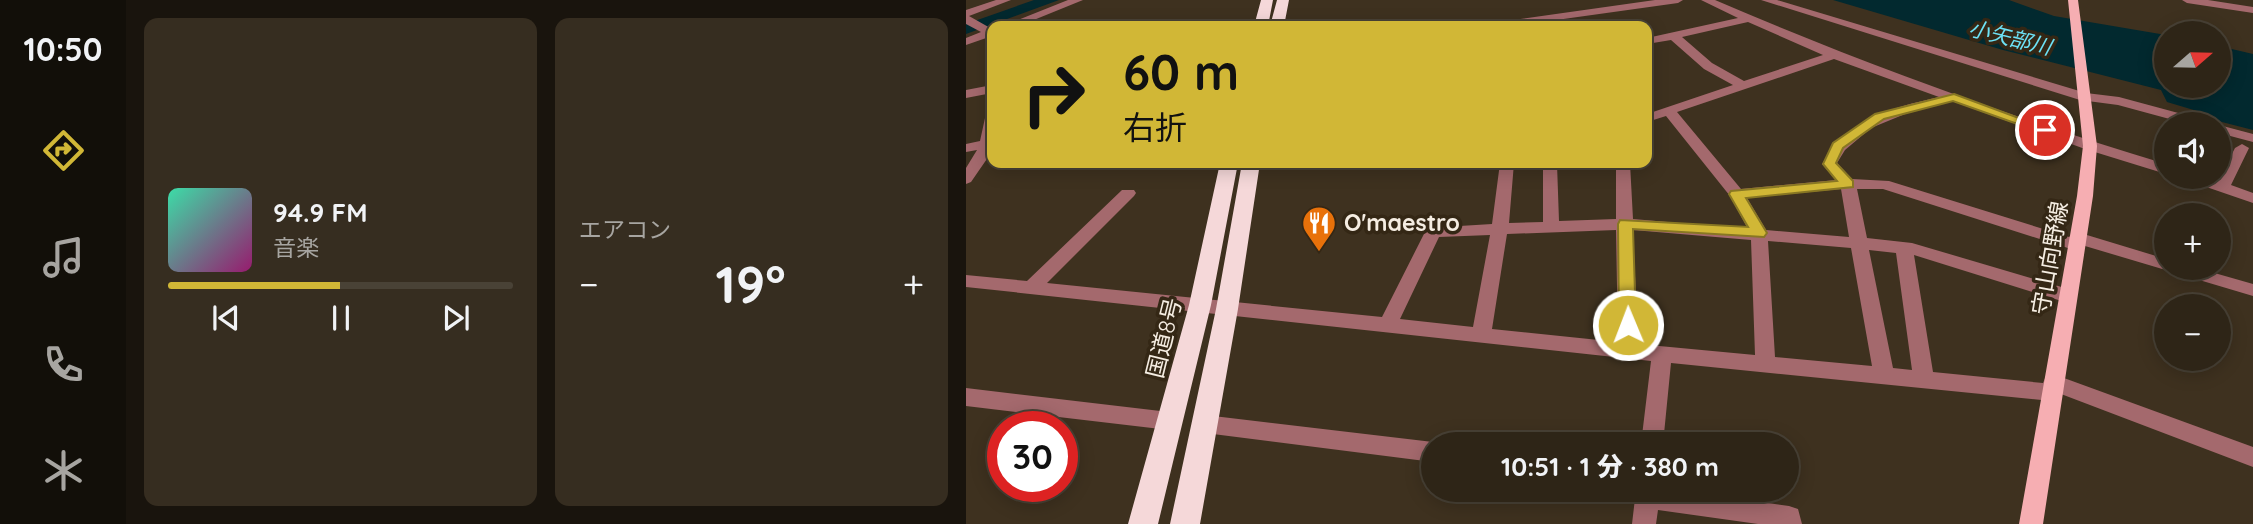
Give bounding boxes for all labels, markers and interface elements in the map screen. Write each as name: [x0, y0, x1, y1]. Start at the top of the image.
water label: 小矢部川: [1966, 14, 2056, 60]
north arrow: [2154, 21, 2231, 98]
map controls: [2154, 21, 2231, 371]
text: 10:50: [24, 29, 102, 69]
text: 60 m: [1123, 41, 1239, 102]
icon: right: [1008, 49, 1099, 140]
pin: [2015, 100, 2075, 160]
text: 右折: [1123, 107, 1187, 147]
icon: arrive: [2026, 111, 2064, 149]
button: sound: [2154, 112, 2231, 189]
icon: directions: [39, 126, 88, 175]
text: 94.9 FM: [273, 196, 367, 229]
street label: 守山向野線: [2025, 199, 2074, 317]
button: +: [2154, 203, 2231, 280]
restaurant icon: O'maestro: [1300, 204, 1338, 253]
place label: O'maestro: [1344, 208, 1460, 237]
text: エアコン: [579, 215, 671, 244]
icon: music: [39, 233, 88, 282]
text: 音楽: [273, 233, 319, 262]
text: 19°: [716, 251, 786, 316]
text: −: [579, 260, 599, 308]
text: +: [903, 260, 924, 308]
position arrow: [1591, 288, 1665, 362]
button: −: [2154, 294, 2231, 371]
street label: 国道8号: [1140, 295, 1187, 381]
icon: previous: [207, 299, 245, 337]
icon: pause: [322, 299, 360, 337]
icon: next: [437, 299, 475, 337]
icon: phone: [39, 340, 88, 389]
speed limit sign: 30: [987, 411, 1078, 502]
icon: climate: [39, 446, 88, 495]
text: 10:51 · 1 分 · 380 m: [1501, 450, 1719, 483]

